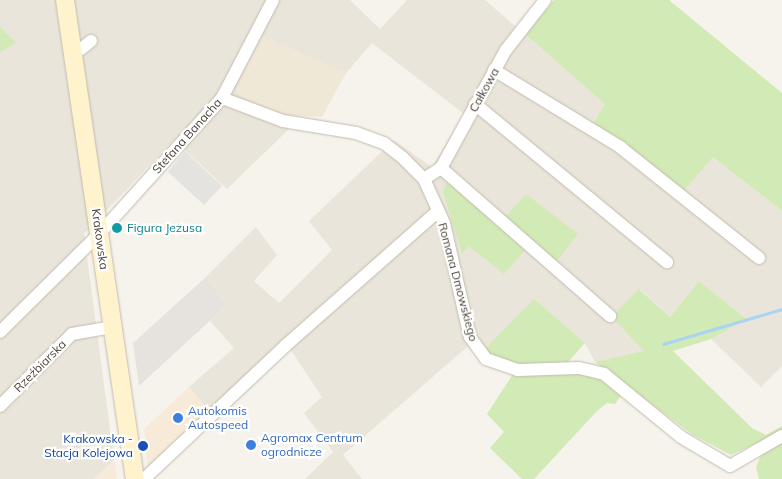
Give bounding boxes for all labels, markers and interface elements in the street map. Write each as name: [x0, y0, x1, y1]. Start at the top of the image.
street label: Całkowa: [466, 65, 502, 115]
street label: Stefana Banacha: [149, 95, 225, 177]
street label: Krakowska: [89, 208, 111, 270]
place label: Figura Jezusa: [127, 221, 202, 235]
street label: Romana Dmowskiego: [435, 221, 481, 343]
marker: Figura Jezusa: [111, 222, 123, 234]
street label: Rzeźbiarska: [11, 337, 69, 395]
place label: Autokomis Autospeed: [188, 404, 248, 432]
marker: Autokomis Autospeed: [172, 412, 184, 424]
place label: Agromax Centrum ogrodnicze: [261, 431, 363, 459]
place label: Krakowska - Stacja Kolejowa: [44, 432, 133, 460]
marker: Agromax Centrum ogrodnicze: [245, 439, 257, 451]
marker: Krakowska - Stacja Kolejowa: [137, 440, 149, 452]

